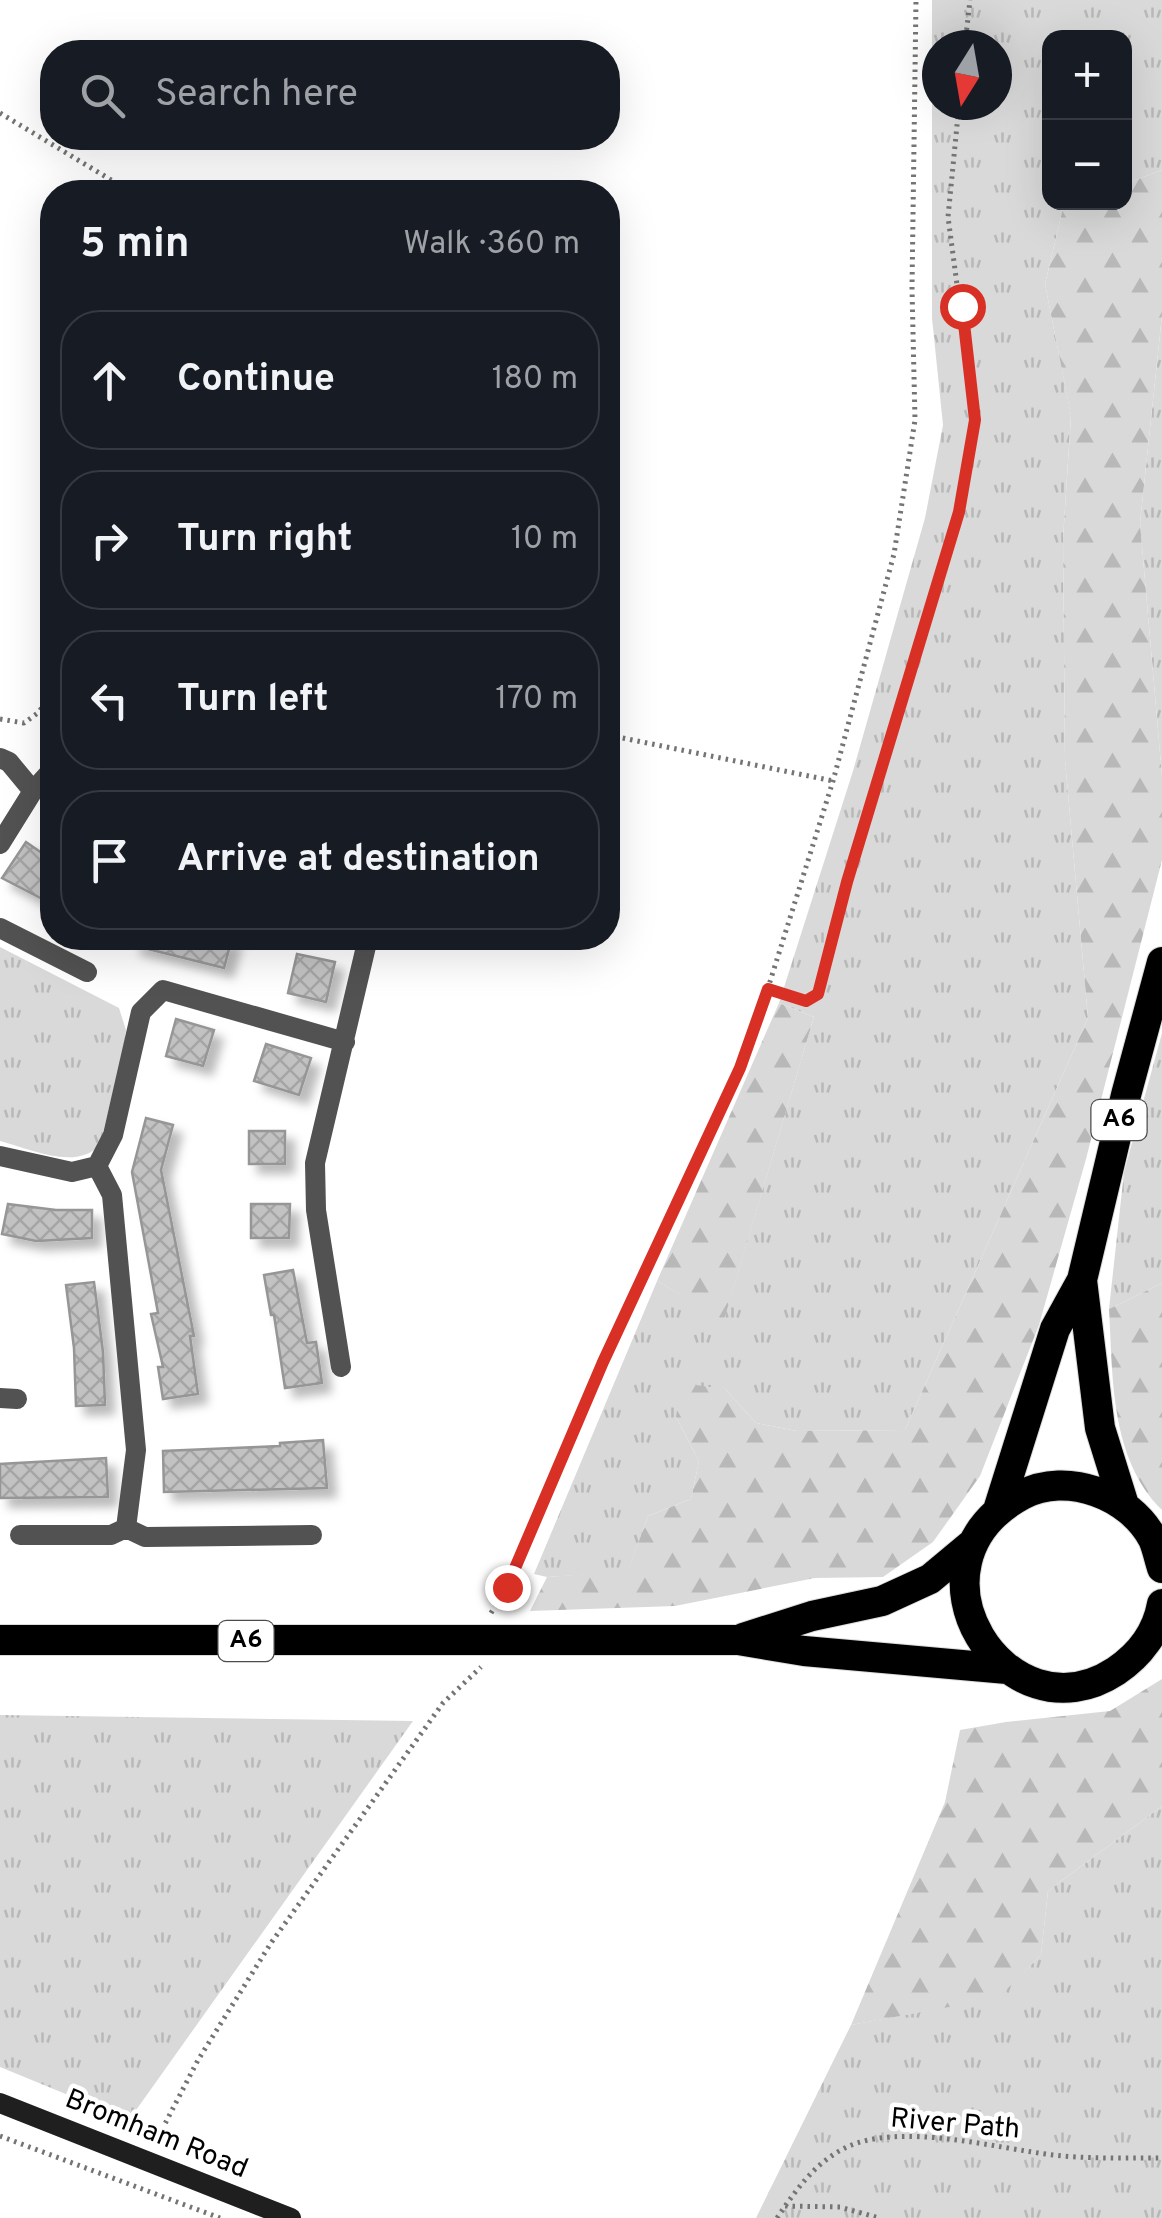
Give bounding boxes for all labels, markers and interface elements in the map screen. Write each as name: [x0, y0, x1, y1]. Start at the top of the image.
north arrow: [922, 30, 1012, 120]
map controls: [1042, 30, 1132, 210]
button: +: [1042, 30, 1132, 120]
search box: [40, 40, 620, 150]
icon: search: [75, 68, 130, 123]
text: Search here: [155, 71, 358, 120]
button: −: [1042, 120, 1132, 210]
text: 5 min: [80, 219, 190, 272]
text: Walk · 360 m: [403, 225, 580, 265]
route start: [940, 284, 986, 330]
icon: ahead: [82, 353, 137, 408]
text: Continue: [177, 356, 335, 405]
text: 180 m: [492, 360, 578, 400]
icon: right: [82, 513, 137, 568]
text: Turn right: [177, 516, 352, 565]
text: 10 m: [511, 520, 578, 560]
icon: left: [82, 673, 137, 728]
text: Turn left: [177, 676, 329, 725]
text: 170 m: [495, 680, 578, 720]
icon: arrive: [82, 833, 137, 888]
text: Arrive at destination: [177, 836, 540, 885]
road number: A6: [1092, 1100, 1146, 1140]
route end: [485, 1565, 531, 1611]
road number: A6: [218, 1621, 274, 1661]
street label: Bromham Road: [59, 2082, 253, 2188]
street label: River Path: [889, 2101, 1021, 2149]

